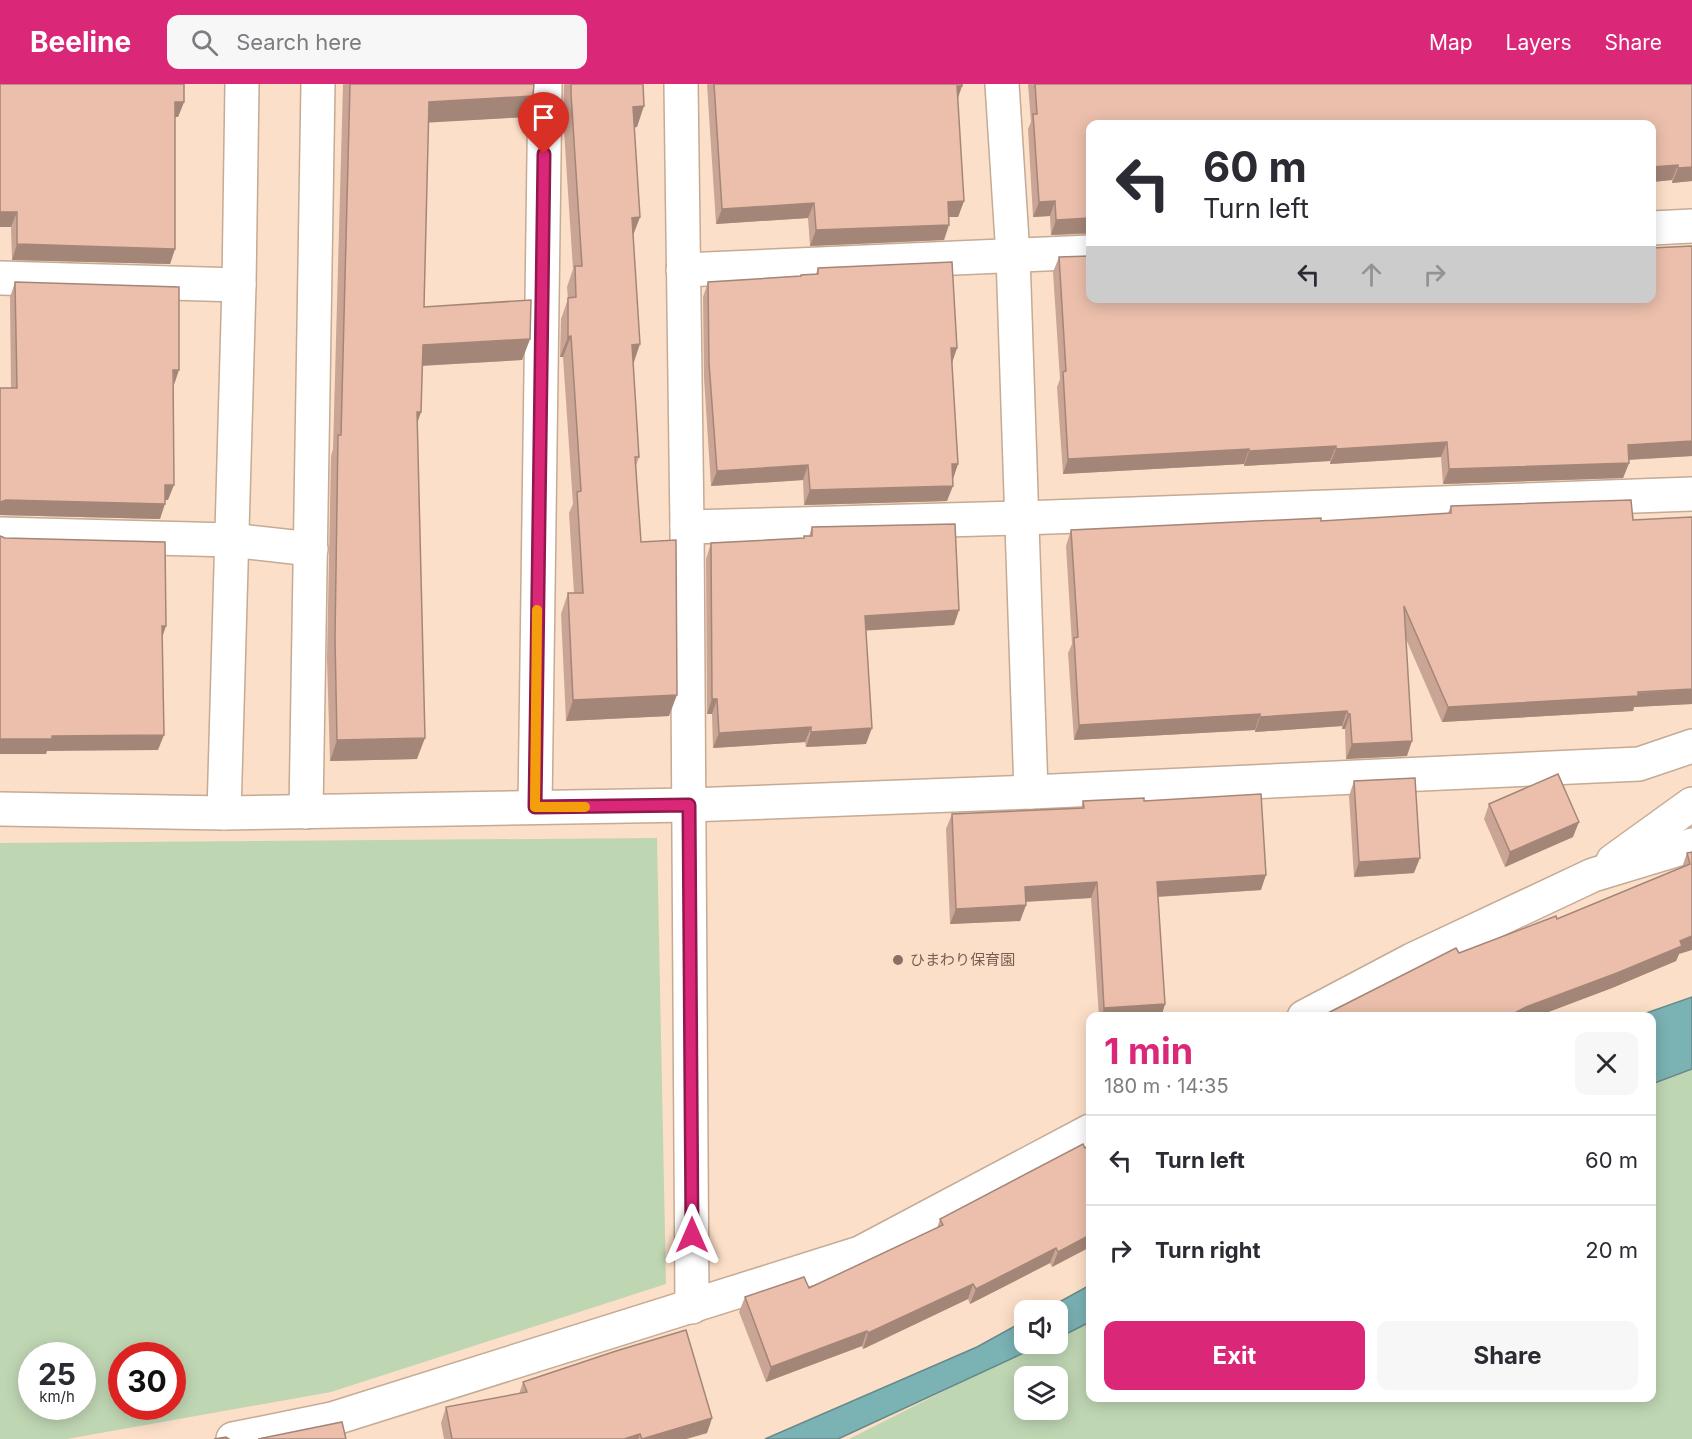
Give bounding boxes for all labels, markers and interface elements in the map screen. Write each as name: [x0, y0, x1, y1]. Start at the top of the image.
search box: [167, 15, 587, 69]
text: Beeline: [30, 25, 131, 59]
icon: search: [188, 26, 221, 59]
text: Search here: [236, 29, 362, 55]
text: Map: [1429, 30, 1473, 55]
text: Layers: [1506, 30, 1572, 55]
text: Share: [1605, 30, 1662, 55]
pin: [518, 92, 569, 154]
icon: arrive: [527, 101, 560, 134]
text: 60 m: [1203, 141, 1307, 192]
icon: left: [1104, 144, 1182, 222]
text: Turn left: [1203, 192, 1309, 225]
icon: left: [1292, 258, 1325, 291]
icon: ahead: [1355, 258, 1388, 291]
icon: right: [1418, 258, 1451, 291]
place label: ひまわり保育園: [910, 950, 1015, 969]
marker: ひまわり保育園: [891, 953, 905, 967]
text: 1 min: [1104, 1029, 1193, 1073]
button: close: [1575, 1032, 1638, 1095]
text: 180 m · 14:35: [1104, 1074, 1229, 1098]
icon: left: [1104, 1144, 1137, 1177]
text: Turn left: [1155, 1147, 1245, 1173]
text: 60 m: [1585, 1147, 1638, 1173]
position arrow: [660, 1203, 724, 1267]
icon: right: [1104, 1234, 1137, 1267]
text: Turn right: [1155, 1237, 1261, 1263]
text: 20 m: [1585, 1237, 1638, 1263]
map controls: [1014, 1300, 1068, 1420]
button: sound: [1014, 1300, 1068, 1354]
button: Exit: [1104, 1321, 1365, 1390]
button: Share: [1377, 1321, 1638, 1390]
speed limit sign: 30: [108, 1342, 186, 1420]
text: 25: [38, 1356, 76, 1392]
button: layers: [1014, 1366, 1068, 1420]
text: km/h: [39, 1387, 75, 1406]

